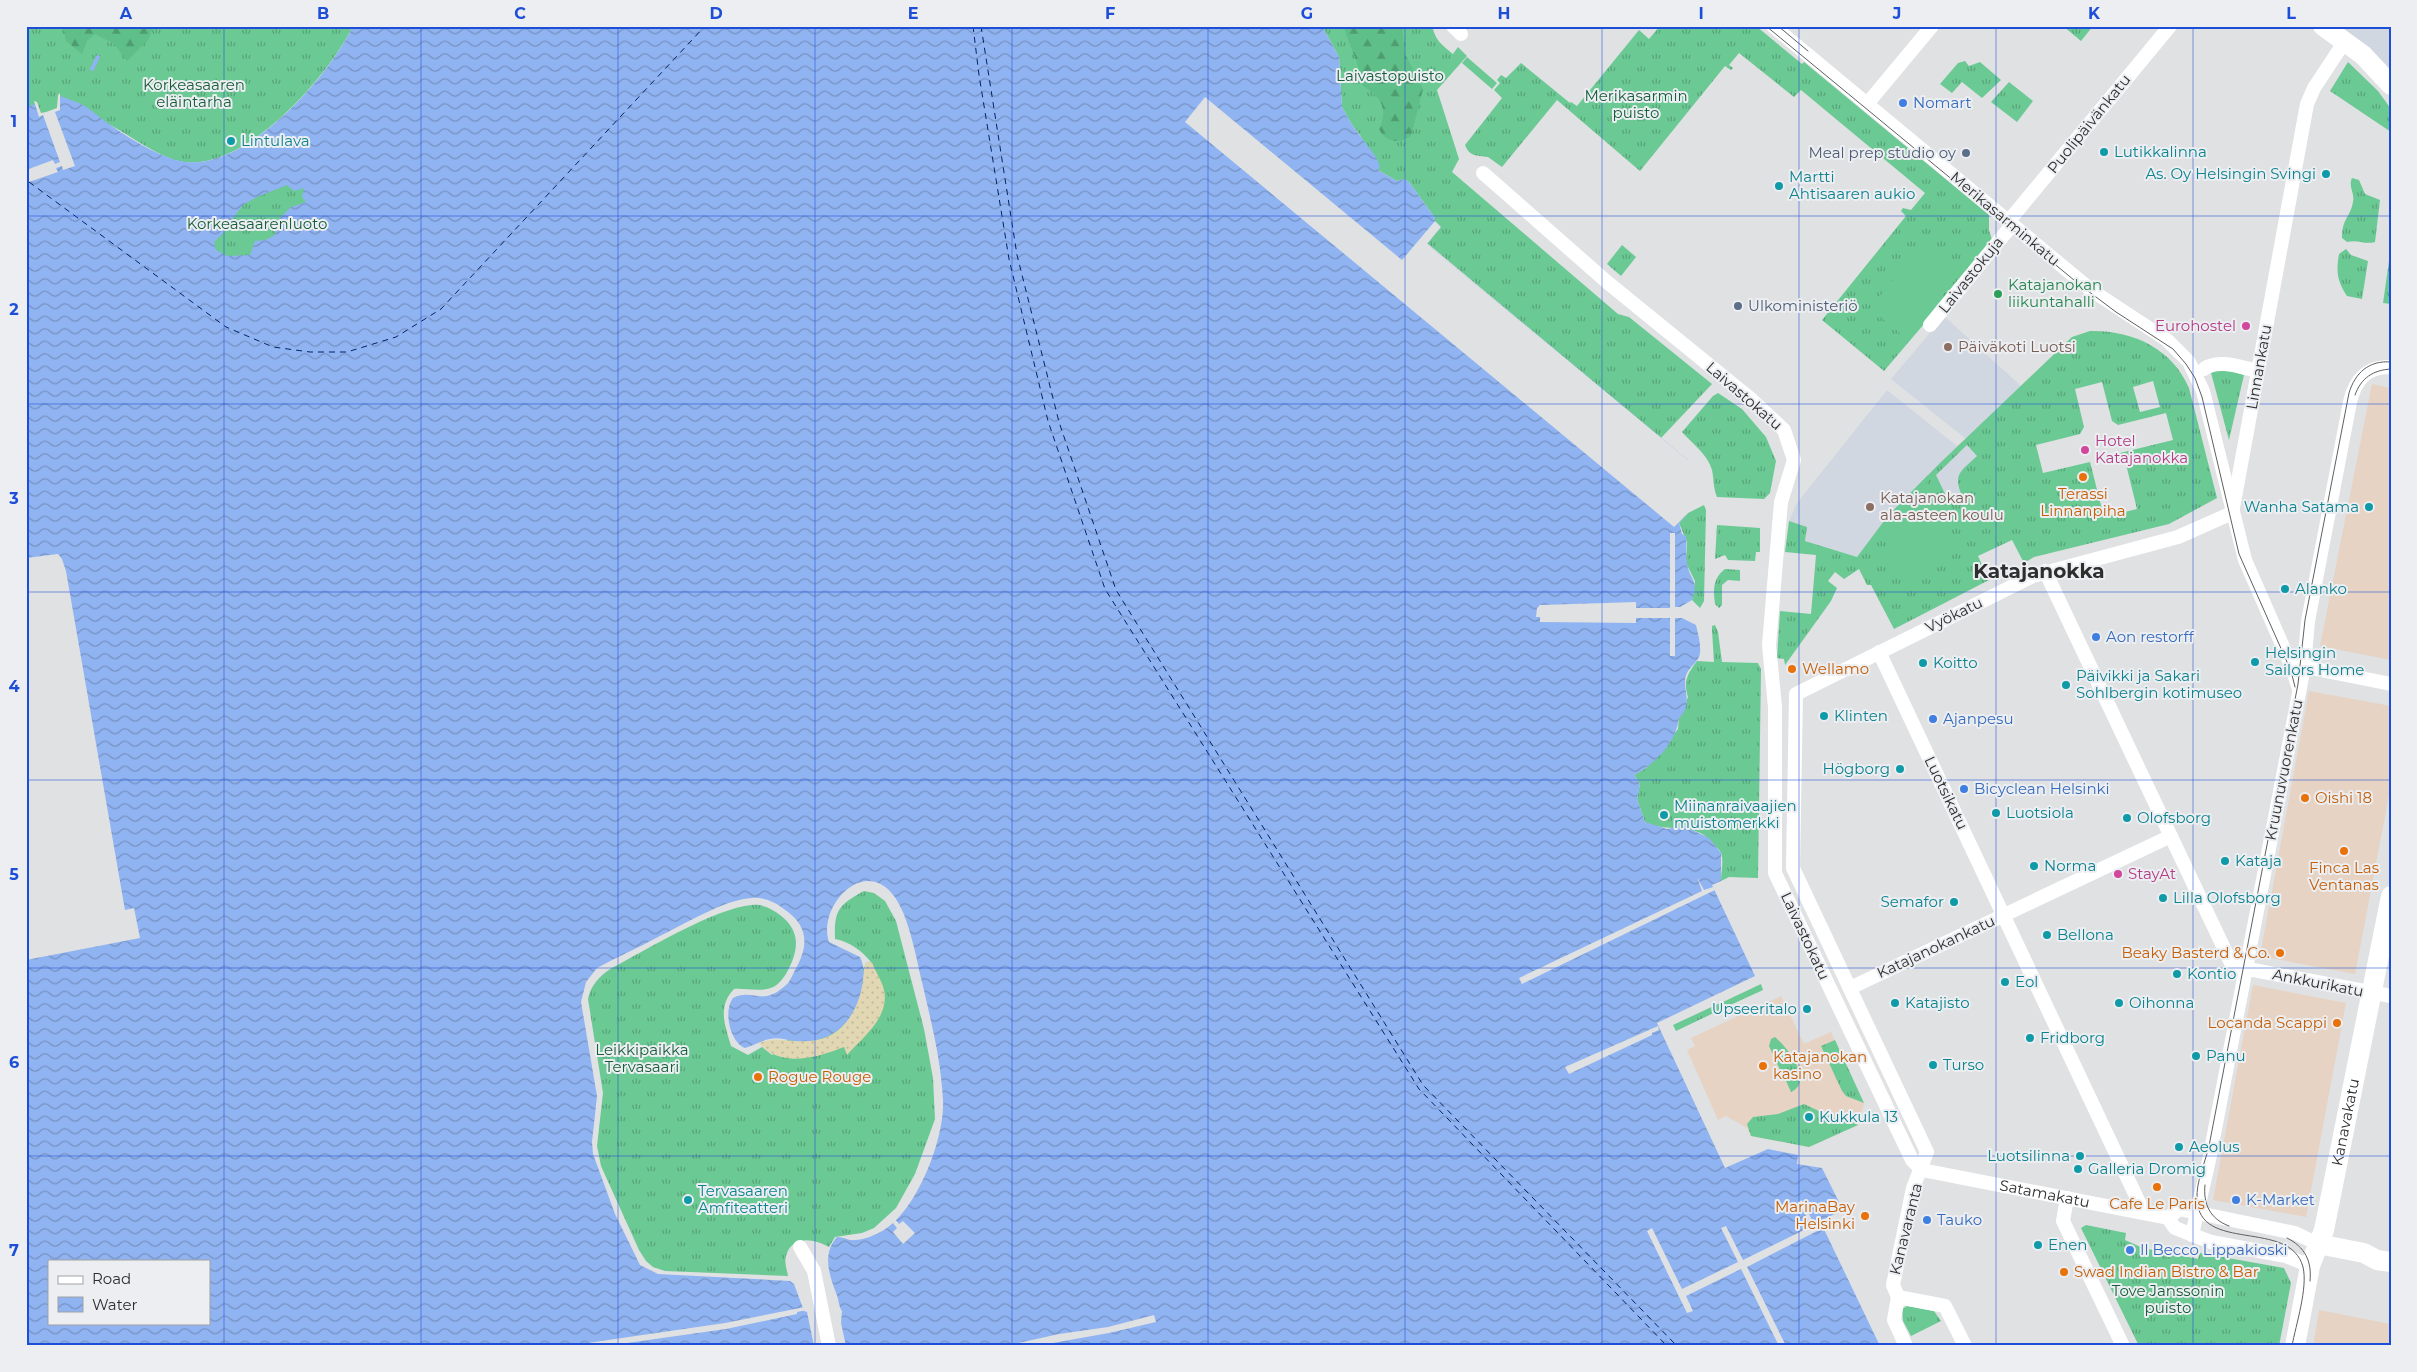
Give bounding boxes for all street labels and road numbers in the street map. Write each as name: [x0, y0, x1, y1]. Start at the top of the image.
street label: Puolipäivänkatu: [2043, 70, 2134, 177]
street label: Merikasarminkatu: [1947, 167, 2064, 270]
street label: Laivastokuja: [1934, 233, 2007, 317]
street label: Linnankatu: [2242, 323, 2275, 411]
street label: Laivastokatu: [1702, 357, 1786, 434]
street label: Vyökatu: [1922, 593, 1986, 637]
street label: Kruunuvuorenkatu: [2261, 698, 2307, 842]
street label: Luotsikatu: [1920, 753, 1972, 833]
street label: Laivastokatu: [1777, 889, 1834, 983]
street label: Katajanokankatu: [1874, 911, 1998, 982]
street label: Ankkurikatu: [2271, 964, 2365, 1001]
street label: Kanavakatu: [2327, 1077, 2363, 1167]
street label: Satamakatu: [1998, 1175, 2091, 1212]
street label: Kanavaranta: [1885, 1181, 1926, 1277]

